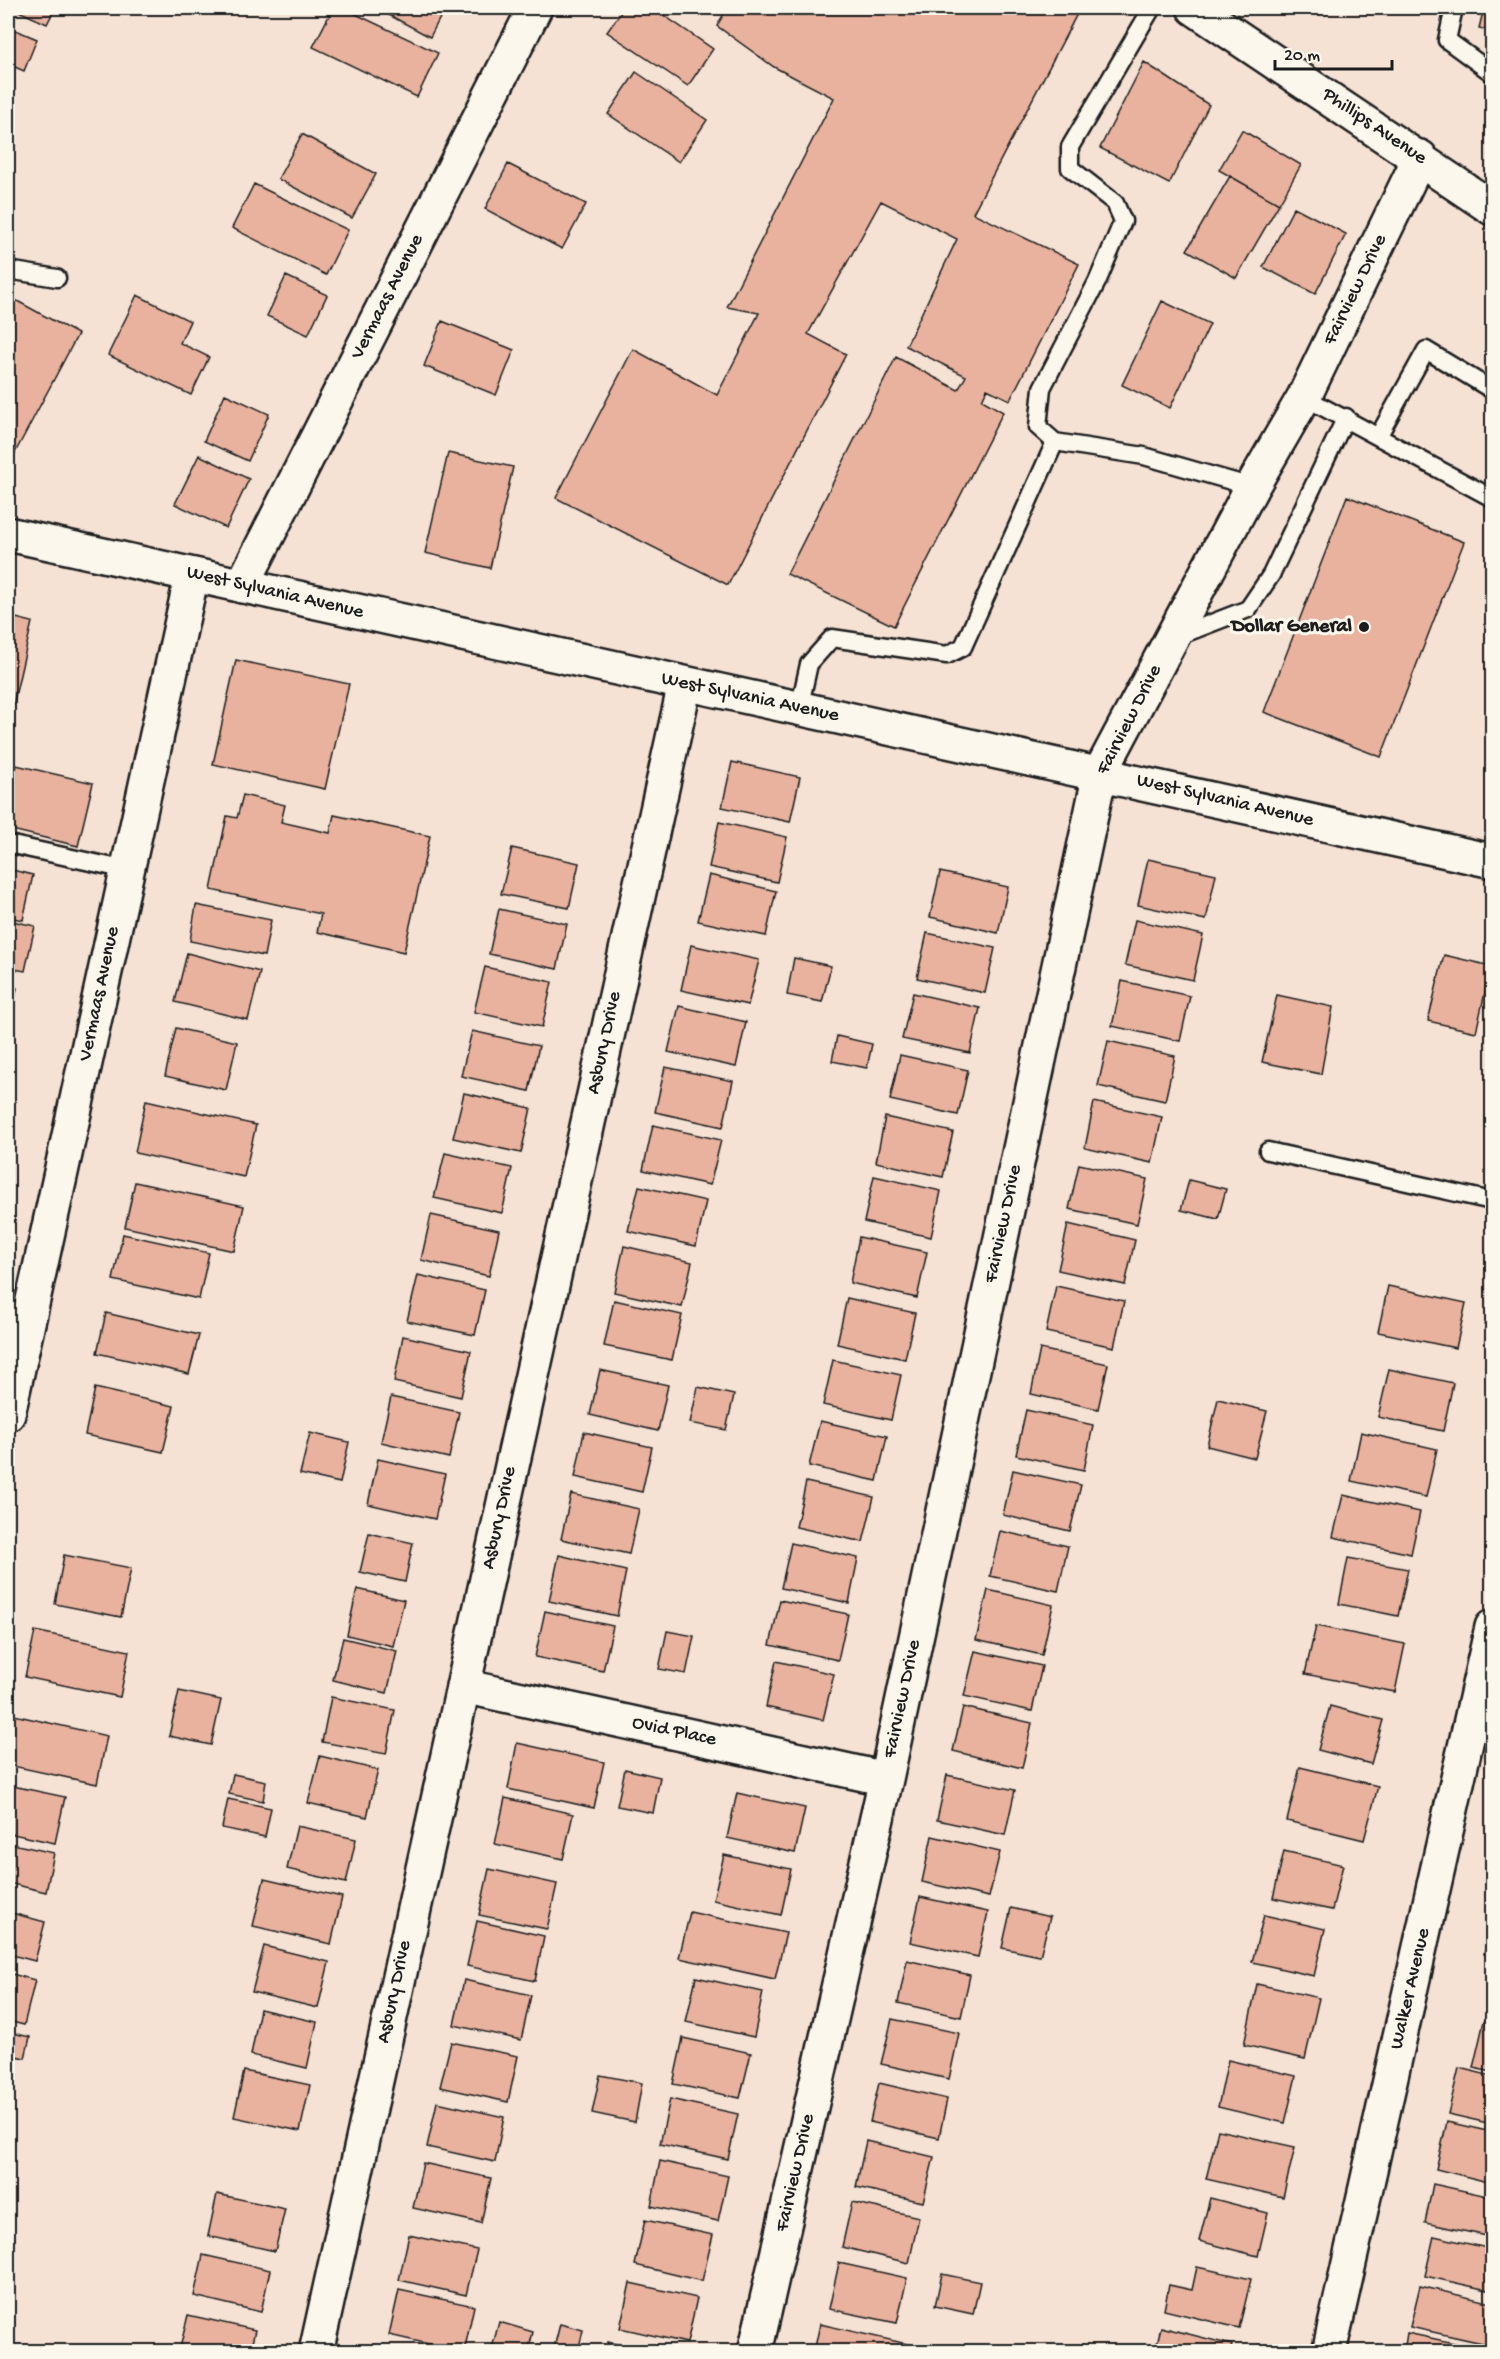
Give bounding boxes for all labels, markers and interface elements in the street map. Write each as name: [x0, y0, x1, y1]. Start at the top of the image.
scale bar: [1275, 33, 1392, 71]
text: 20 m: [1284, 46, 1320, 67]
street label: Phillips Avenue: [1316, 83, 1431, 171]
street label: Vermaas Avenue: [346, 230, 430, 364]
street label: Fairview Drive: [1319, 230, 1393, 350]
street label: West Sylvania Avenue: [184, 561, 366, 625]
place label: Dollar General: [1230, 616, 1353, 639]
marker: Dollar General: [1357, 620, 1371, 634]
street label: Fairview Drive: [1092, 661, 1168, 780]
street label: West Sylvania Avenue: [659, 668, 842, 728]
street label: West Sylvania Avenue: [1134, 769, 1316, 833]
street label: Vermaas Avenue: [74, 924, 126, 1064]
street label: Asbury Drive: [583, 989, 627, 1096]
street label: Fairview Drive: [980, 1162, 1028, 1286]
street label: Asbury Drive: [478, 1464, 522, 1571]
street label: Fairview Drive: [879, 1637, 927, 1761]
street label: Ovid Place: [630, 1712, 719, 1752]
street label: Walker Avenue: [1386, 1925, 1436, 2052]
street label: Asbury Drive: [373, 1938, 417, 2045]
street label: Fairview Drive: [771, 2111, 821, 2235]

